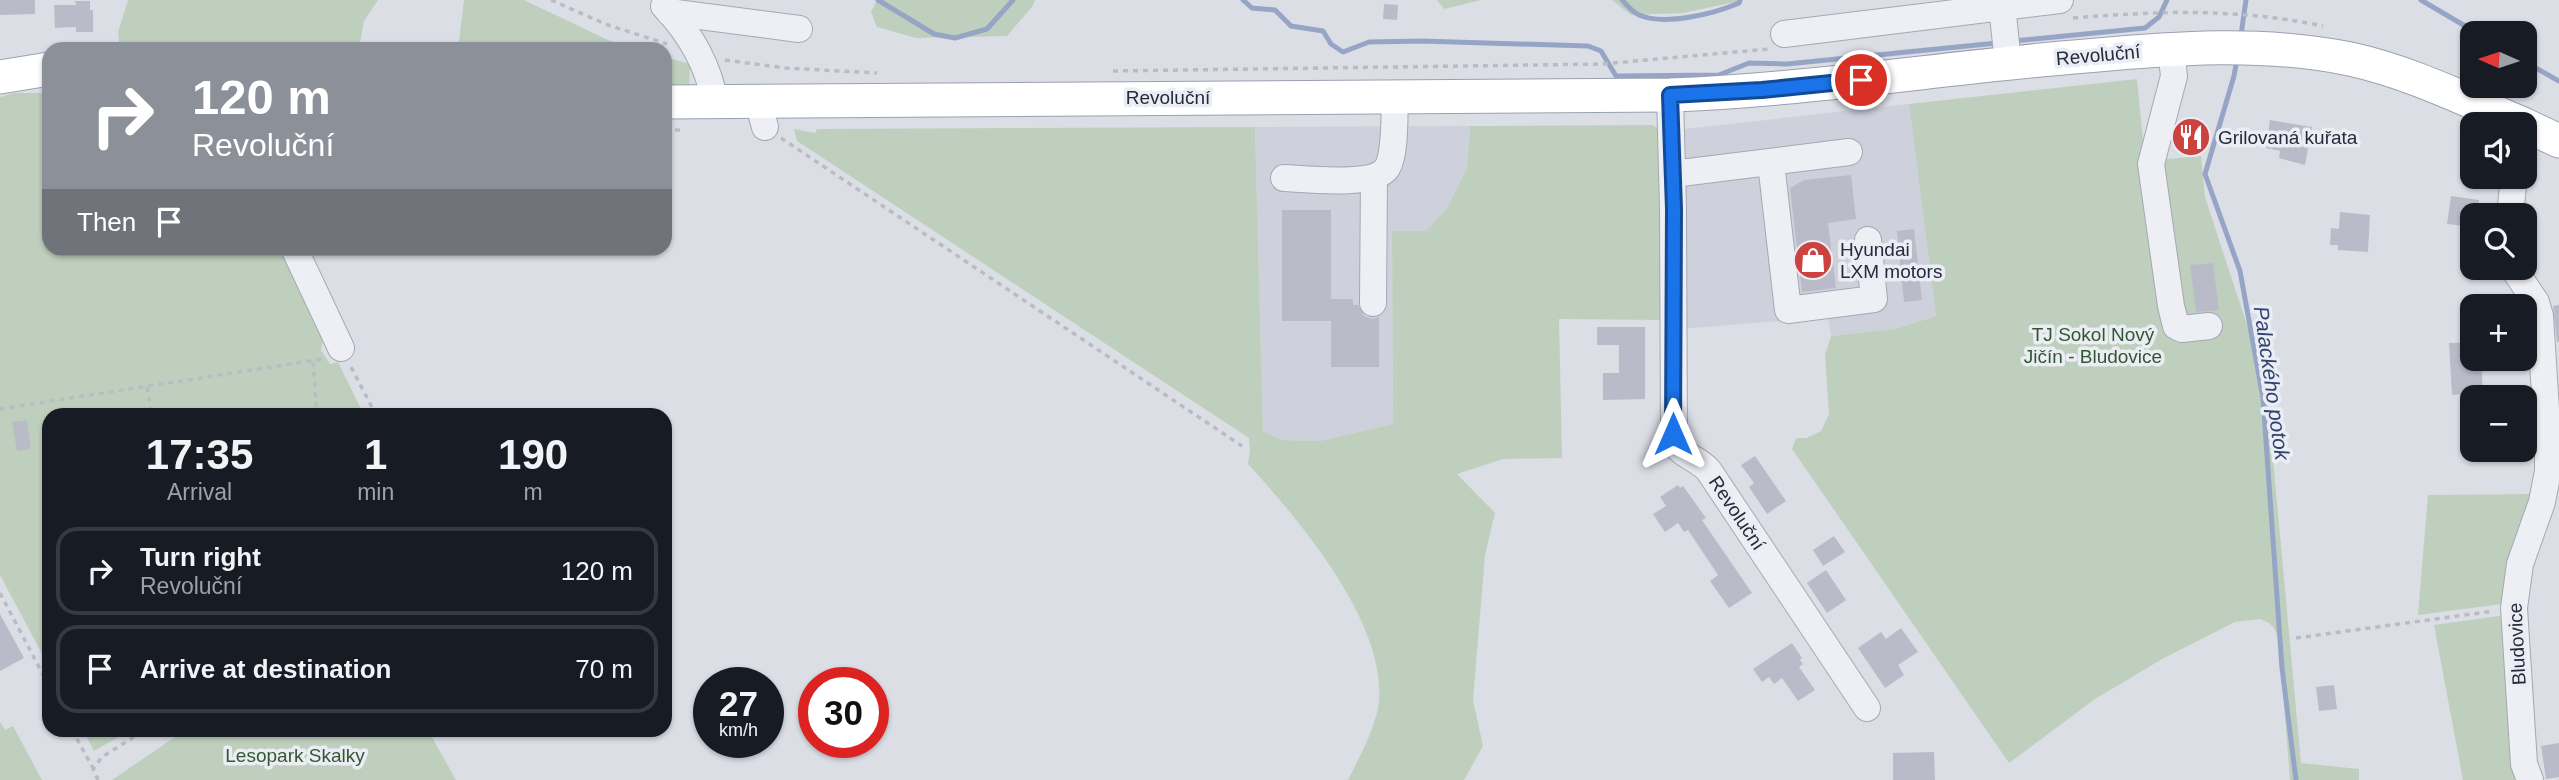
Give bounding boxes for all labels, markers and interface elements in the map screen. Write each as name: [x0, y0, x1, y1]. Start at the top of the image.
north arrow: [2460, 21, 2538, 98]
map controls: [2460, 21, 2537, 462]
street label: Revoluční: [2055, 41, 2142, 69]
pin: [1831, 50, 1891, 110]
icon: arrive: [1842, 61, 1880, 99]
icon: right: [77, 70, 168, 161]
text: 120 m: [192, 70, 331, 124]
street label: Revoluční: [1126, 87, 1211, 108]
button: sound: [2460, 112, 2537, 189]
restaurant icon: Grilovaná kuřata: [2170, 116, 2212, 158]
text: Revoluční: [192, 127, 334, 163]
place label: Grilovaná kuřata: [2218, 127, 2358, 148]
icon: arrive: [150, 203, 188, 241]
button: search: [2460, 203, 2537, 280]
text: Then: [77, 207, 136, 237]
shop icon: Hyundai LXM motors: [1792, 239, 1834, 281]
place label: Hyundai LXM motors: [1840, 239, 1942, 282]
button: +: [2460, 294, 2537, 371]
water label: Palackého potok: [2250, 305, 2294, 463]
park label: TJ Sokol Nový Jičín - Bludovice: [2024, 324, 2162, 367]
button: −: [2460, 385, 2537, 462]
position arrow: [1636, 397, 1710, 471]
text: 17:35: [146, 431, 253, 478]
text: 1: [364, 431, 387, 478]
text: 190: [498, 431, 568, 478]
street label: Revoluční: [1705, 472, 1770, 554]
text: Arrival: [167, 479, 232, 505]
text: min: [357, 479, 394, 505]
text: m: [524, 479, 543, 505]
text: Turn right: [140, 542, 261, 572]
icon: right: [81, 552, 119, 590]
text: 120 m: [561, 556, 633, 586]
text: Revoluční: [140, 573, 242, 599]
street label: Bludovice: [2504, 602, 2530, 686]
icon: arrive: [81, 650, 119, 688]
text: Arrive at destination: [140, 654, 391, 684]
text: 70 m: [575, 654, 633, 684]
speed limit sign: 30: [798, 667, 889, 758]
text: 27: [719, 684, 758, 723]
text: km/h: [719, 720, 758, 740]
park label: Lesopark Skalky: [225, 745, 365, 766]

